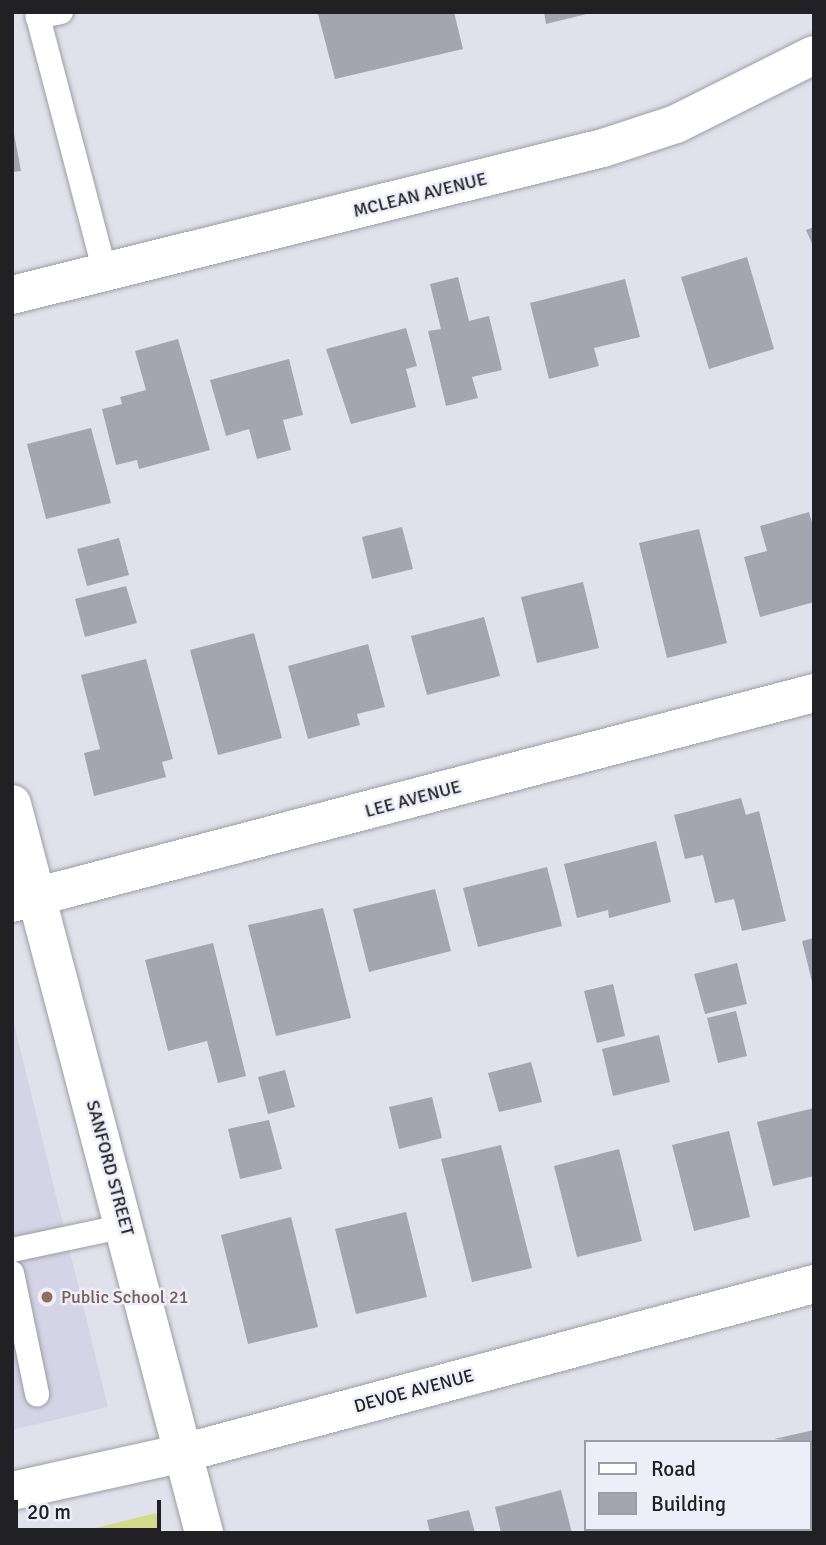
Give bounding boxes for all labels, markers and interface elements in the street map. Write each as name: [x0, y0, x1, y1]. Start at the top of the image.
street label: MCLEAN AVENUE: [351, 168, 489, 222]
street label: LEE AVENUE: [363, 776, 463, 822]
street label: SANFORD STREET: [82, 1098, 138, 1238]
place label: Public School 21: [61, 1286, 189, 1308]
marker: Public School 21: [39, 1289, 55, 1305]
street label: DEVOE AVENUE: [352, 1365, 476, 1417]
legend: [584, 1440, 812, 1531]
text: Road: [651, 1456, 696, 1482]
scale bar: [18, 1486, 164, 1530]
text: Building: [651, 1491, 726, 1517]
text: 20 m: [27, 1499, 71, 1525]

